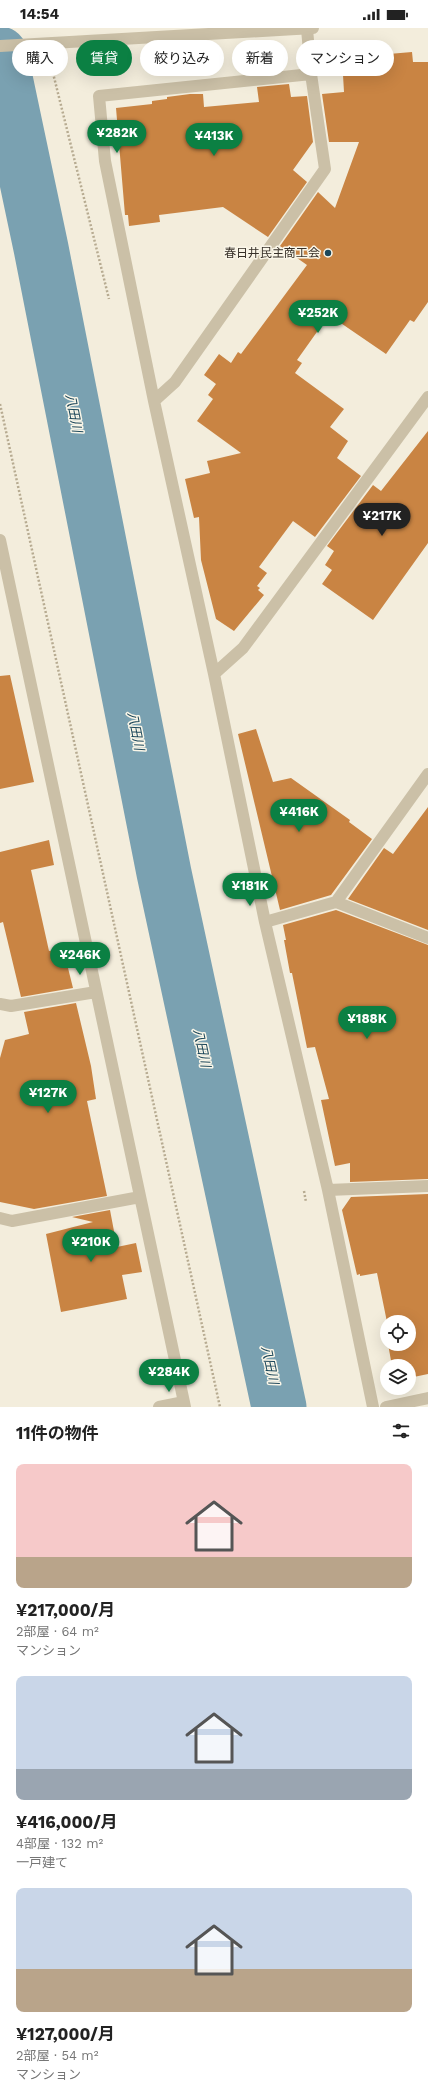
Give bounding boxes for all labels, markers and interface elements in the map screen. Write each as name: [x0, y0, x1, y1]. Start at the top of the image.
text: 14:54: [20, 5, 59, 23]
chip: 購入: [12, 40, 68, 76]
chip: 賃貸: [76, 40, 132, 76]
chip: 絞り込み: [140, 40, 224, 76]
chip: 新着: [232, 40, 288, 76]
chip: マンション: [296, 40, 394, 76]
pin: ¥282K: [89, 120, 145, 154]
pin: ¥413K: [186, 123, 242, 157]
text: ¥282K: [96, 125, 138, 140]
text: ¥413K: [194, 128, 234, 143]
place label: 春日井民主商工会: [224, 246, 320, 260]
marker: 春日井民主商工会: [323, 248, 333, 258]
pin: ¥252K: [290, 300, 346, 334]
text: ¥252K: [298, 305, 338, 320]
water label: 八田川: [63, 392, 85, 436]
pin: ¥217K: [354, 503, 410, 537]
text: ¥217K: [363, 508, 401, 523]
water label: 八田川: [125, 710, 147, 754]
pin: ¥416K: [271, 799, 327, 833]
text: ¥416K: [279, 804, 319, 819]
pin: ¥181K: [222, 873, 278, 907]
text: ¥181K: [231, 878, 269, 893]
pin: ¥246K: [52, 942, 108, 976]
text: ¥246K: [59, 947, 101, 962]
pin: ¥188K: [339, 1006, 395, 1040]
text: ¥188K: [347, 1011, 387, 1026]
water label: 八田川: [191, 1027, 214, 1071]
pin: ¥127K: [20, 1080, 76, 1114]
text: ¥127K: [29, 1085, 67, 1100]
pin: ¥210K: [63, 1229, 119, 1263]
text: ¥210K: [71, 1234, 111, 1249]
map controls: [380, 1315, 416, 1395]
button: locate: [380, 1315, 416, 1351]
water label: 八田川: [259, 1344, 282, 1388]
pin: ¥284K: [141, 1359, 197, 1393]
button: layers: [380, 1359, 416, 1395]
text: ¥284K: [148, 1364, 190, 1379]
icon: filters: [390, 1420, 412, 1442]
text: 11件の物件: [16, 1423, 99, 1443]
icon: home: [178, 1490, 250, 1562]
text: ¥217,000/月: [16, 1600, 115, 1620]
text: 2部屋 · 64 m²: [16, 1624, 99, 1639]
text: マンション: [16, 1643, 81, 1658]
icon: home: [178, 1702, 250, 1774]
text: ¥416,000/月: [16, 1812, 118, 1832]
text: 4部屋 · 132 m²: [16, 1836, 103, 1851]
text: 一戸建て: [16, 1855, 68, 1870]
icon: home: [178, 1914, 250, 1986]
text: ¥127,000/月: [16, 2024, 115, 2044]
text: 2部屋 · 54 m²: [16, 2048, 98, 2063]
text: マンション: [16, 2067, 81, 2082]

